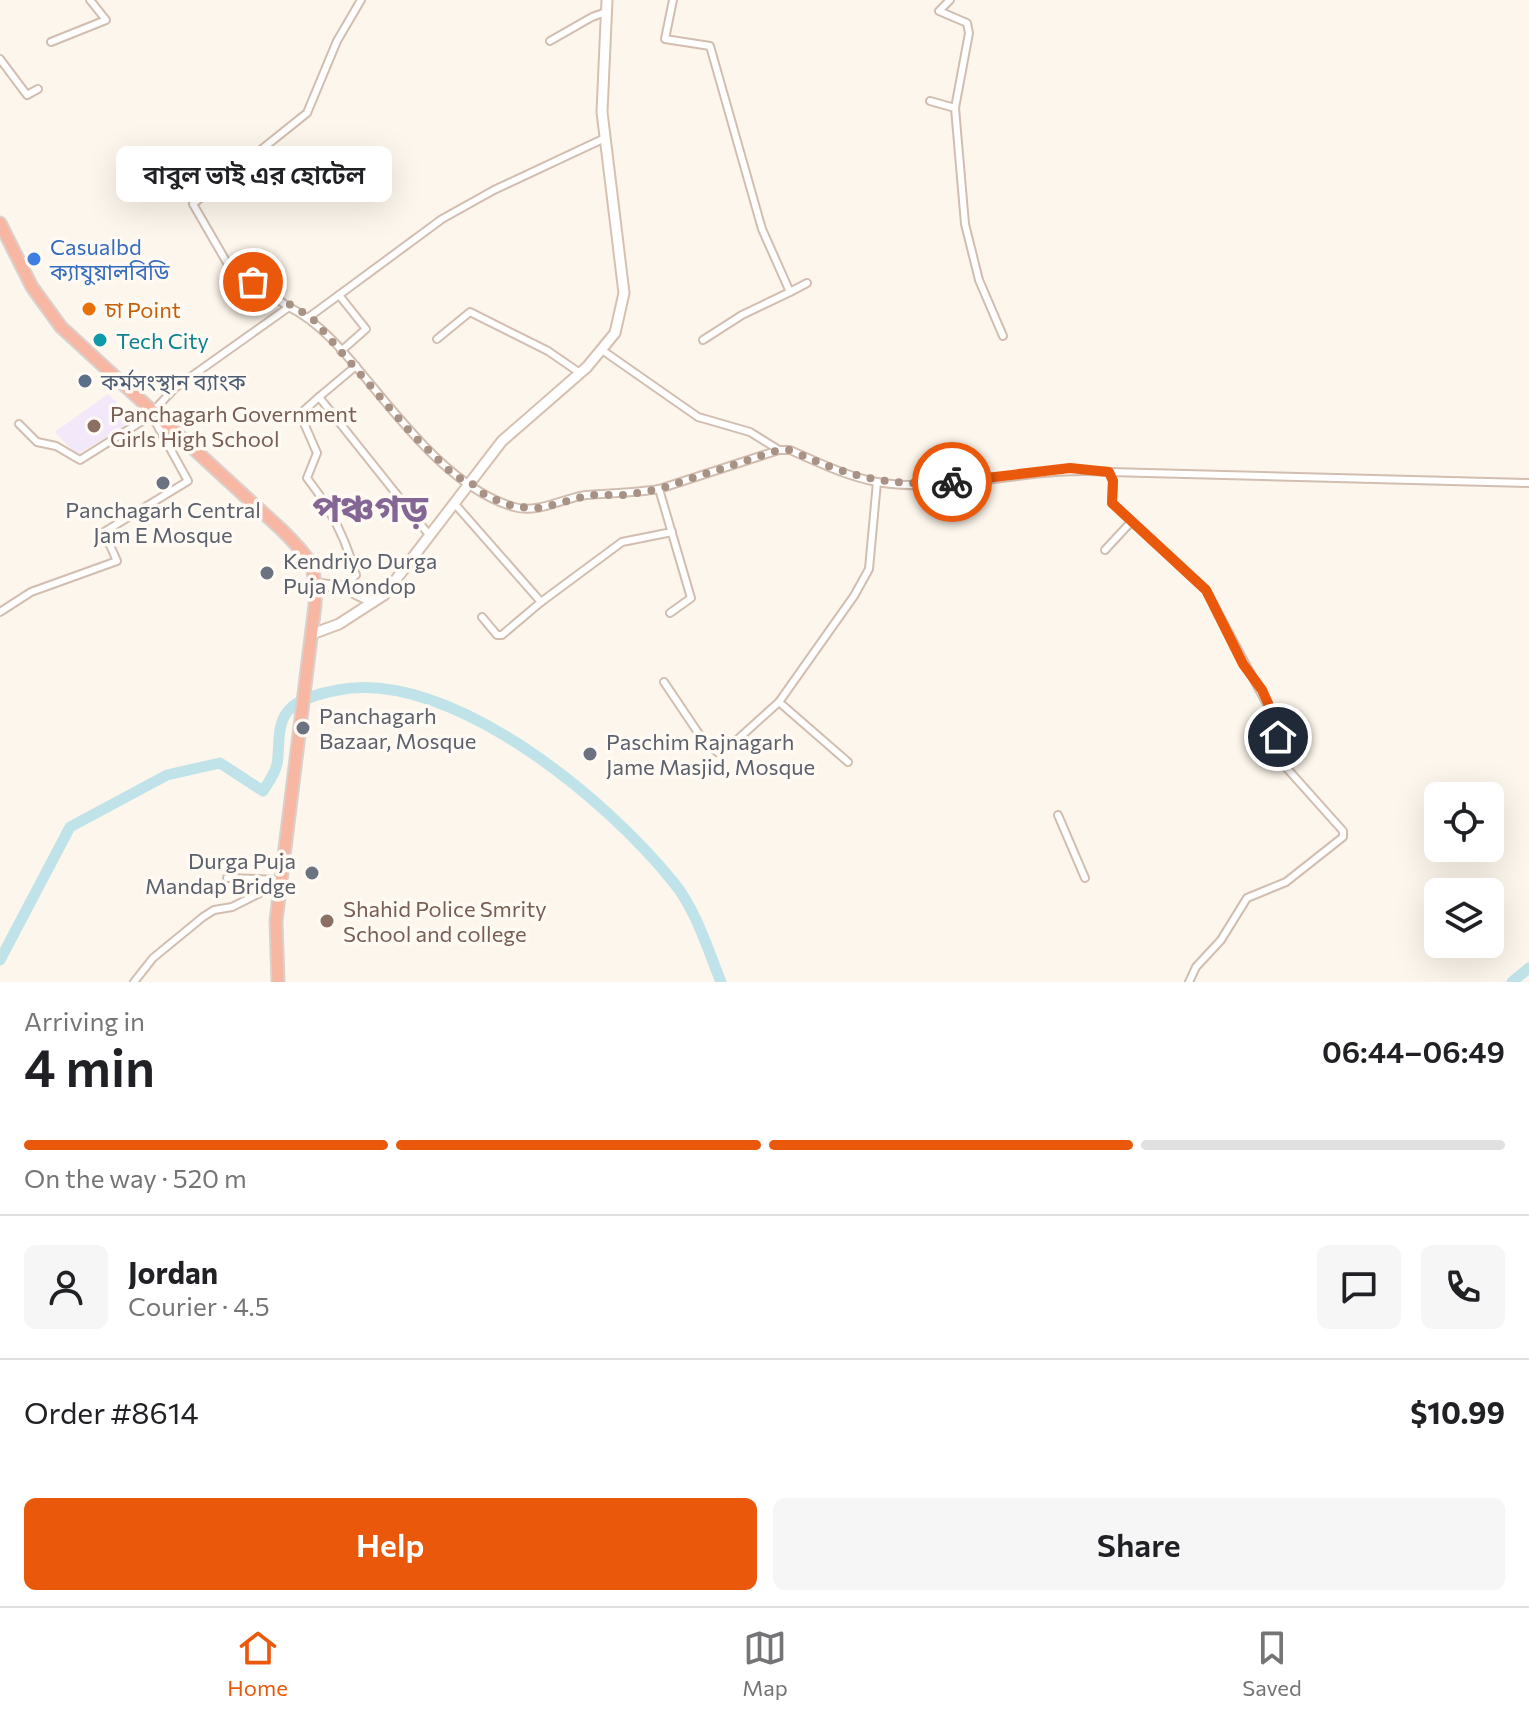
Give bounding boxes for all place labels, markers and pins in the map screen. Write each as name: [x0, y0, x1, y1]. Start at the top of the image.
callout: বাবুল ভাই এর হোটেল: [115, 146, 391, 202]
place label: Casualbd ক্যাযুয়ালবিডি: [49, 233, 170, 286]
pin: [219, 248, 287, 316]
marker: Casualbd ক্যাযুয়ালবিডি: [25, 250, 43, 268]
place label: চা Point: [104, 296, 181, 323]
marker: চা Point: [80, 300, 98, 318]
place label: Tech City: [116, 327, 209, 354]
marker: Tech City: [91, 331, 109, 349]
place label: কর্মসংস্থান ব্যাংক: [100, 368, 246, 395]
marker: কর্মসংস্থান ব্যাংক: [76, 372, 94, 390]
place label: Panchagarh Government Girls High School: [110, 400, 357, 452]
marker: Panchagarh Government Girls High School: [85, 417, 103, 435]
marker: Panchagarh Central Jam E Mosque: [154, 474, 172, 492]
place label: Panchagarh Central Jam E Mosque: [65, 496, 261, 548]
place label: Kendriyo Durga Puja Mondop: [283, 547, 437, 599]
marker: Kendriyo Durga Puja Mondop: [258, 564, 276, 582]
place label: Panchagarh Bazaar, Mosque: [319, 702, 476, 754]
pin: [1244, 703, 1312, 771]
marker: Panchagarh Bazaar, Mosque: [294, 719, 312, 737]
place label: Paschim Rajnagarh Jame Masjid, Mosque: [606, 728, 815, 780]
marker: Paschim Rajnagarh Jame Masjid, Mosque: [581, 745, 599, 763]
place label: Durga Puja Mandap Bridge: [145, 847, 296, 899]
marker: Durga Puja Mandap Bridge: [303, 864, 321, 882]
place label: Shahid Police Smrity School and college: [343, 895, 547, 947]
marker: Shahid Police Smrity School and college: [318, 912, 336, 930]

